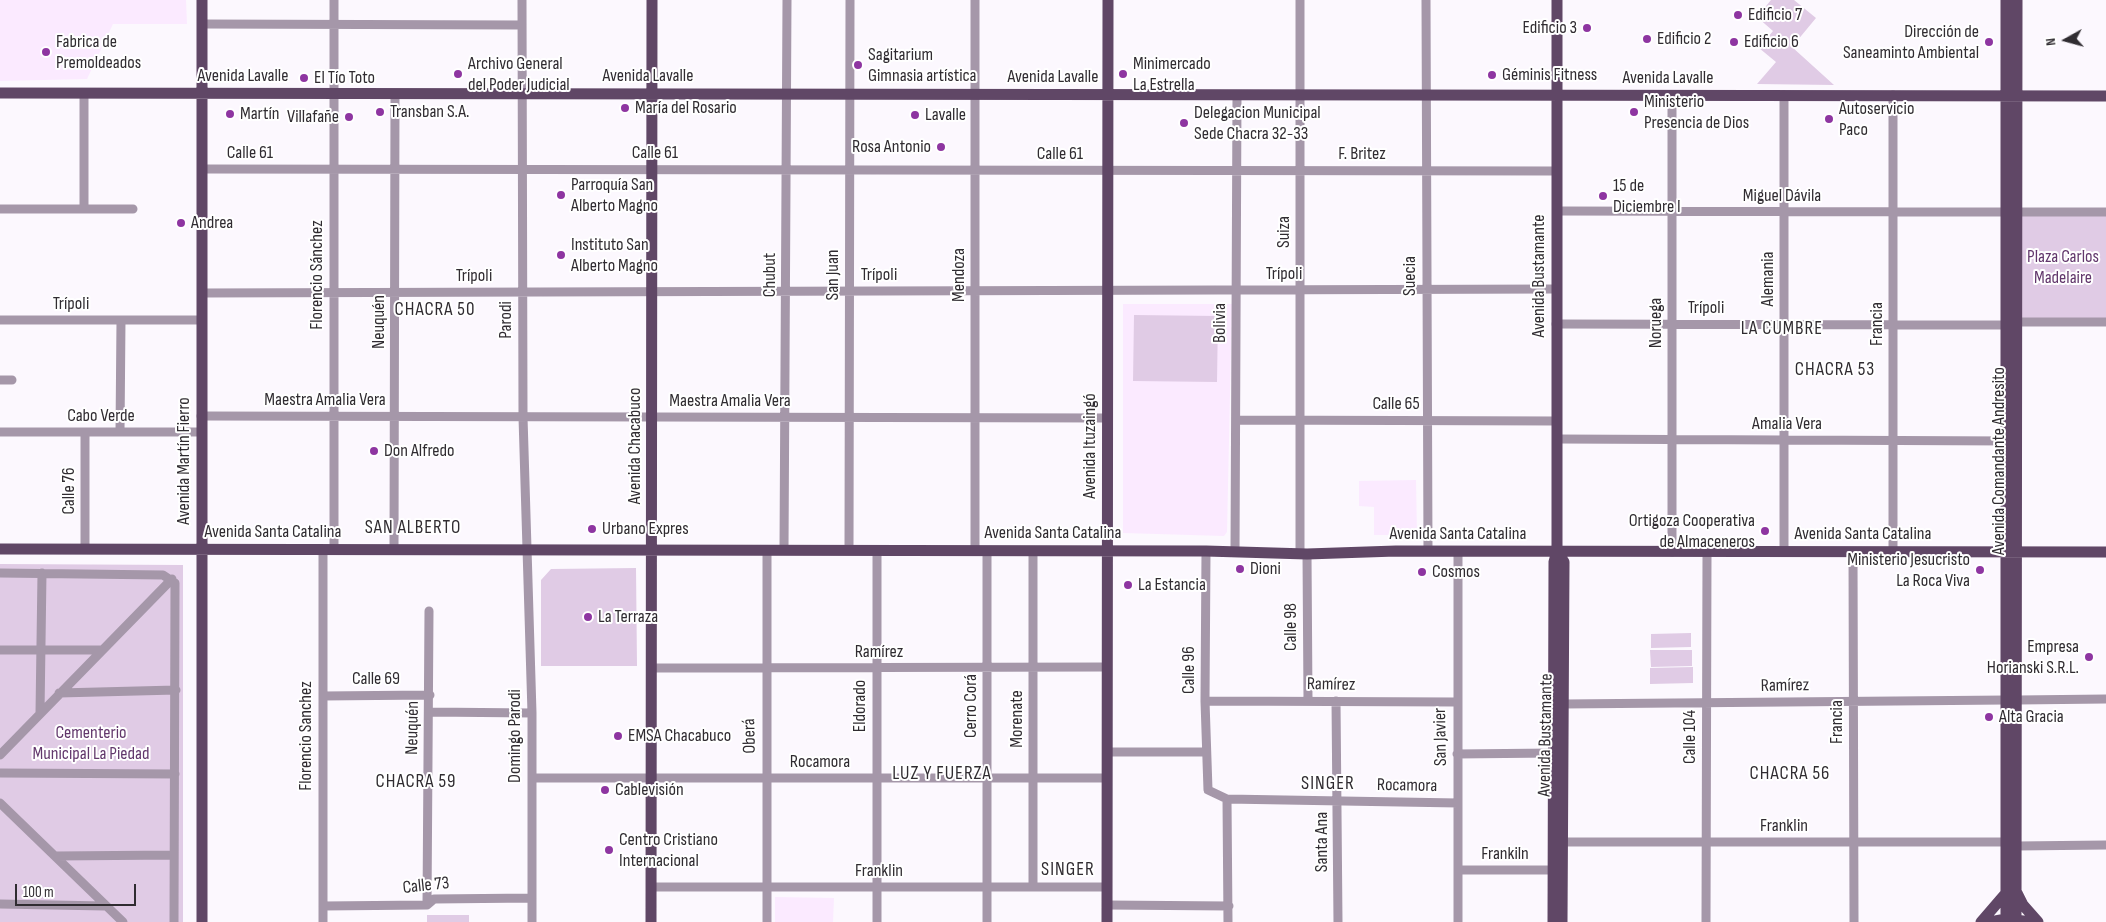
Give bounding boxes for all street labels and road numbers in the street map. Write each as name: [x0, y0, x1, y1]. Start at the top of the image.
street label: Avenida Lavalle: [198, 65, 288, 87]
street label: Avenida Lavalle: [603, 65, 693, 87]
street label: Avenida Lavalle: [1008, 66, 1098, 88]
street label: Avenida Lavalle: [1623, 67, 1713, 89]
street label: Calle 61: [227, 142, 273, 164]
street label: Calle 61: [632, 142, 678, 164]
street label: Calle 61: [1037, 143, 1083, 165]
street label: F. Britez: [1338, 143, 1386, 165]
street label: Miguel Dávila: [1743, 185, 1821, 207]
street label: Avenida Bustamante: [1528, 214, 1550, 338]
street label: Suiza: [1273, 216, 1295, 248]
street label: Florencio Sánchez: [306, 220, 328, 330]
street label: Mendoza: [948, 248, 970, 302]
street label: San Juan: [822, 249, 844, 301]
street label: Alemania: [1757, 252, 1779, 306]
street label: Chubut: [759, 253, 781, 297]
street label: Suecia: [1399, 256, 1421, 296]
street label: Trípoli: [1266, 263, 1302, 285]
street label: Trípoli: [861, 264, 897, 286]
street label: Trípoli: [456, 265, 492, 287]
street label: Trípoli: [53, 293, 89, 315]
street label: Neuquén: [368, 295, 390, 349]
street label: Trípoli: [1688, 297, 1724, 319]
street label: Noruega: [1645, 298, 1667, 348]
street label: Parodi: [495, 301, 517, 339]
street label: Francia: [1866, 302, 1888, 346]
street label: Bolivia: [1209, 303, 1231, 343]
street label: Avenida Comandante Andresito: [1988, 367, 2010, 555]
street label: Avenida Chacabuco: [624, 388, 646, 504]
street label: Maestra Amalia Vera: [264, 389, 386, 411]
street label: Maestra Amalia Vera: [669, 390, 791, 412]
street label: Avenida Ituzaingó: [1079, 393, 1101, 499]
street label: Calle 65: [1372, 393, 1420, 415]
street label: Avenida Martín Fierro: [173, 397, 195, 525]
street label: Cabo Verde: [67, 405, 135, 427]
street label: Amalia Vera: [1752, 413, 1822, 435]
street label: Calle 76: [58, 467, 80, 515]
street label: Avenida Santa Catalina: [205, 521, 341, 543]
street label: Avenida Santa Catalina: [985, 522, 1121, 544]
street label: Avenida Santa Catalina: [1390, 523, 1526, 545]
street label: Avenida Santa Catalina: [1795, 523, 1931, 545]
street label: Calle 98: [1280, 603, 1302, 651]
street label: Ramírez: [855, 641, 903, 663]
street label: Calle 96: [1178, 646, 1200, 694]
street label: Calle 69: [352, 668, 400, 690]
street label: Avenida Bustamante: [1534, 673, 1558, 797]
street label: Cerro Corá: [960, 674, 982, 738]
street label: Ramírez: [1307, 674, 1355, 696]
street label: Ramírez: [1761, 675, 1809, 697]
street label: Eldorado: [849, 680, 871, 732]
street label: Florencio Sanchez: [295, 681, 317, 791]
street label: Domingo Parodi: [504, 689, 526, 783]
street label: Morenate: [1006, 690, 1028, 748]
street label: Francia: [1826, 700, 1848, 744]
street label: Neuquén: [402, 701, 424, 755]
street label: San Javier: [1430, 708, 1452, 766]
street label: Calle 104: [1679, 710, 1701, 764]
street label: Oberá: [739, 718, 761, 754]
street label: Rocamora: [790, 751, 850, 773]
street label: Rocamora: [1377, 775, 1437, 797]
street label: Santa Ana: [1311, 812, 1333, 872]
street label: Franklin: [1760, 815, 1808, 837]
street label: Frankiln: [1481, 843, 1529, 865]
street label: Franklin: [855, 860, 903, 882]
street label: Calle 73: [402, 873, 450, 899]

